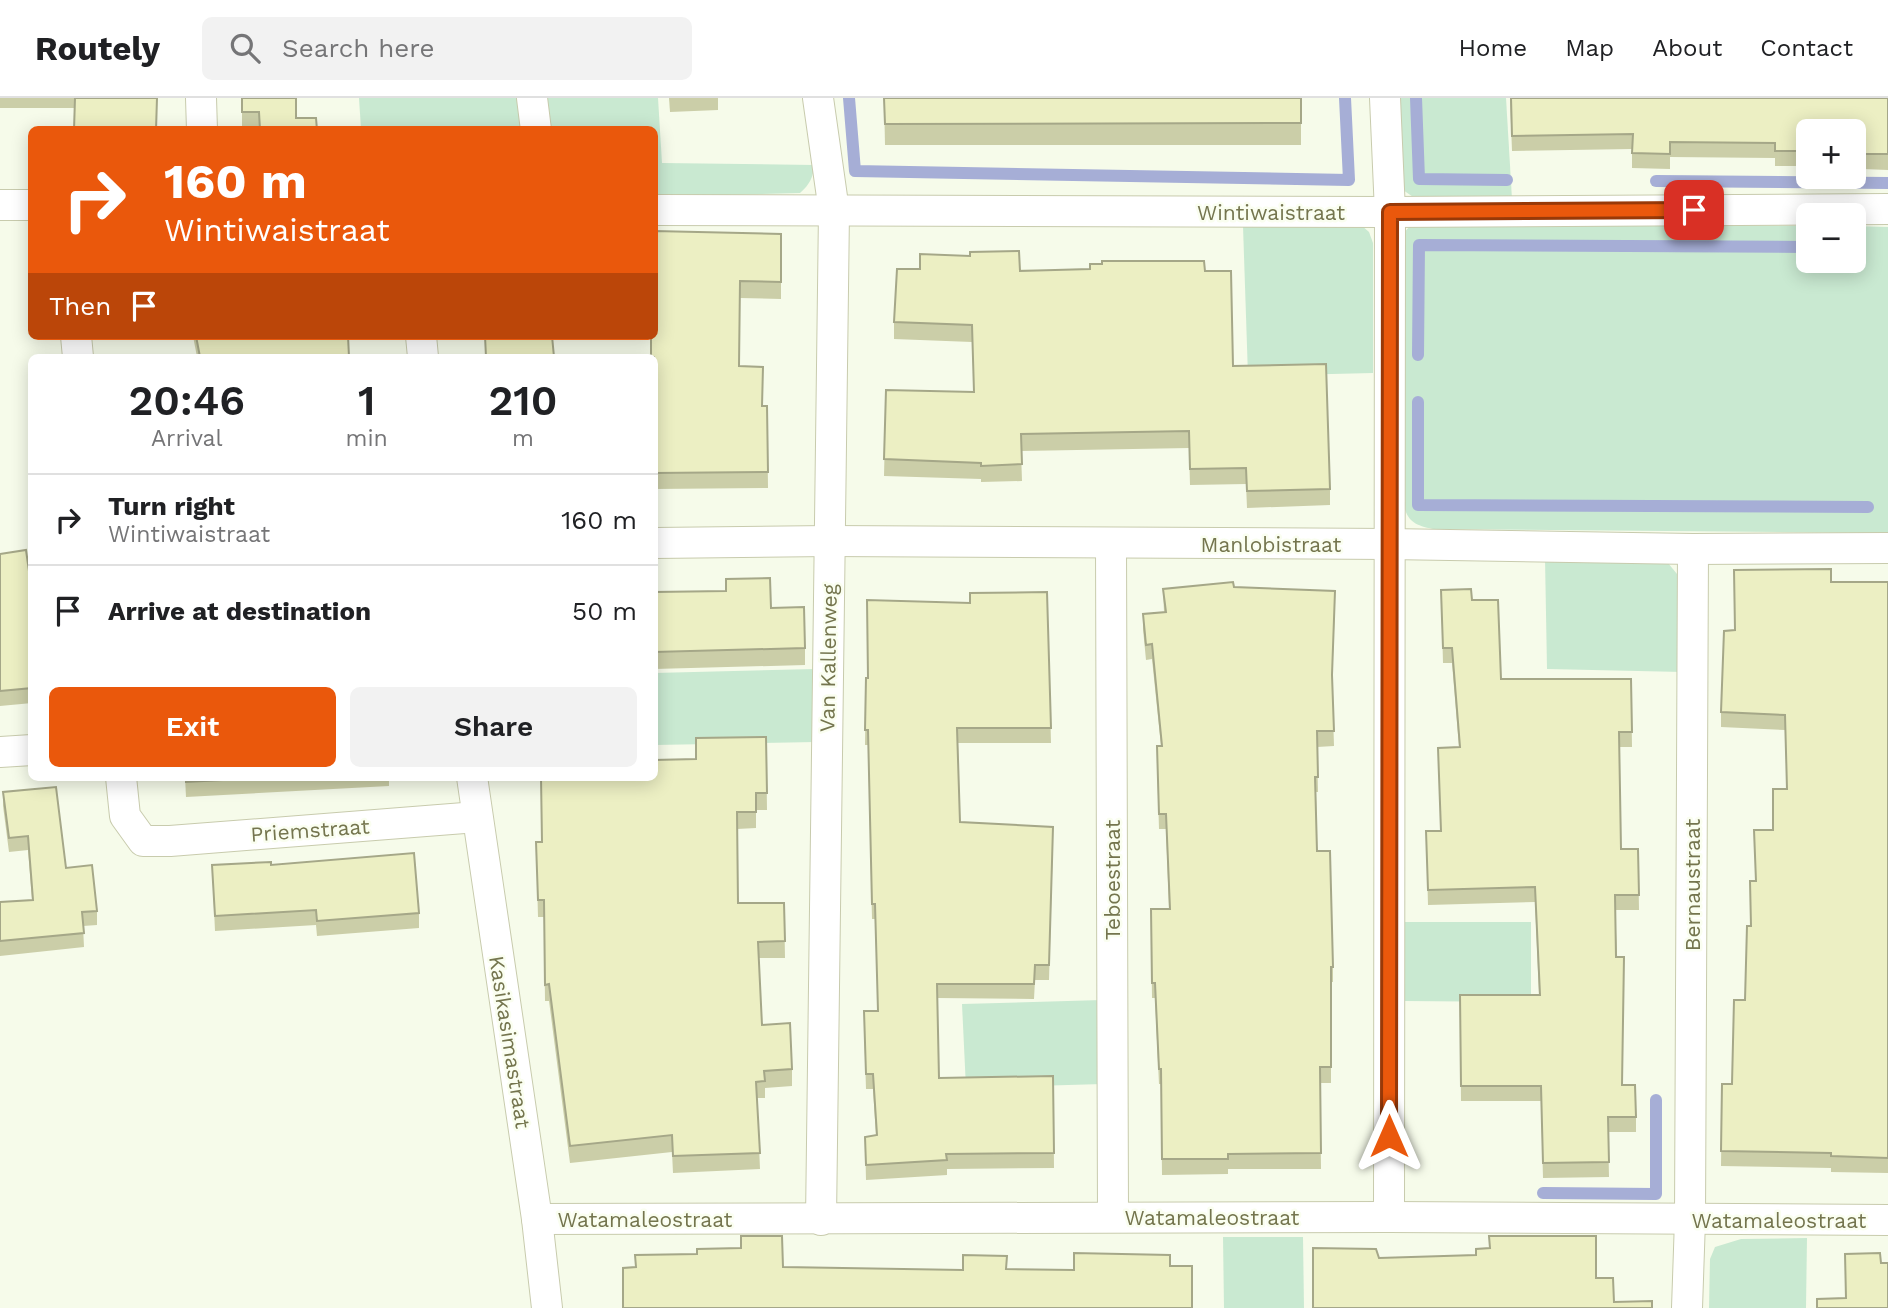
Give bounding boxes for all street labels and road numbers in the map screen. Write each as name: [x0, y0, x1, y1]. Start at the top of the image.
street label: Wintiwaistraat: [1197, 200, 1345, 225]
street label: Manlobistraat: [1201, 532, 1342, 557]
street label: Van Kallenweg: [814, 583, 842, 732]
street label: Priemstraat: [250, 813, 371, 847]
street label: Teboestraat: [1100, 819, 1125, 940]
street label: Bernaustraat: [1680, 819, 1705, 951]
street label: Kasikasimastraat: [484, 954, 536, 1130]
street label: Watamaleostraat: [1125, 1205, 1300, 1230]
street label: Watamaleostraat: [558, 1207, 733, 1232]
street label: Watamaleostraat: [1692, 1208, 1867, 1233]

